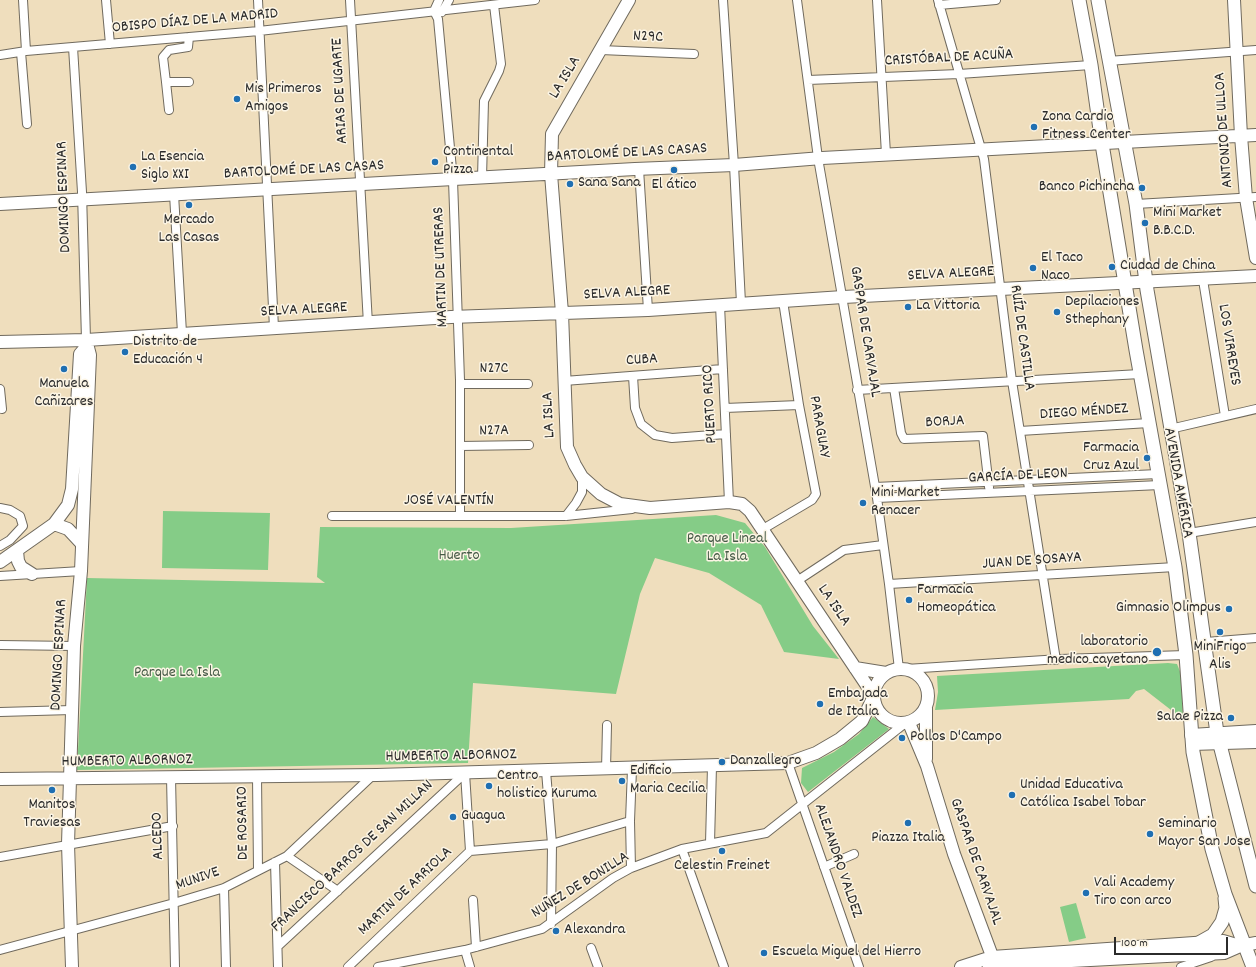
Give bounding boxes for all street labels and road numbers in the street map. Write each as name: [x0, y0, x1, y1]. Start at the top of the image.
street label: OBISPO DÍAZ DE LA MADRID: [111, 5, 279, 39]
street label: N29C: [632, 28, 664, 48]
street label: ARIAS DE UGARTE: [329, 38, 353, 144]
street label: CRISTÓBAL DE ACUÑA: [884, 46, 1014, 72]
street label: LA ISLA: [546, 53, 586, 103]
street label: ANTONIO DE ULLOA: [1211, 72, 1239, 188]
street label: BARTOLOMÉ DE LAS CASAS: [546, 140, 708, 168]
street label: DOMINGO ESPINAR: [53, 141, 77, 253]
street label: BARTOLOMÉ DE LAS CASAS: [223, 157, 385, 185]
street label: MARTIN DE UTRERAS: [430, 206, 454, 328]
street label: SELVA ALEGRE: [907, 263, 995, 287]
street label: GASPAR DE CARVAJAL: [844, 265, 884, 399]
street label: SELVA ALEGRE: [583, 282, 671, 306]
street label: RUÍZ DE CASTILLA: [1004, 284, 1038, 392]
street label: SELVA ALEGRE: [260, 299, 348, 323]
street label: LOS VIRREYES: [1212, 303, 1244, 387]
street label: CUBA: [625, 350, 659, 372]
street label: N27C: [480, 360, 508, 380]
street label: PUERTO RICO: [699, 364, 723, 444]
street label: LA ISLA: [539, 391, 561, 439]
street label: PARAGUAY: [803, 394, 833, 460]
street label: DIEGO MÉNDEZ: [1039, 400, 1129, 426]
street label: BORJA: [925, 412, 965, 434]
street label: N27A: [479, 422, 509, 442]
street label: AVENIDA AMÉRICA: [1158, 426, 1196, 540]
street label: GARCÍA DE LEON: [968, 465, 1068, 489]
street label: JOSÉ VALENTÍN: [404, 492, 494, 512]
street label: JUAN DE SOSAYA: [982, 549, 1082, 575]
street label: LA ISLA: [812, 581, 854, 631]
street label: DOMINGO ESPINAR: [47, 599, 73, 711]
street label: HUMBERTO ALBORNOZ: [385, 746, 517, 768]
street label: HUMBERTO ALBORNOZ: [61, 751, 193, 773]
street label: FRANCISCO BARROS DE SAN MILLAN: [268, 777, 438, 937]
street label: DE ROSARIO: [234, 786, 254, 860]
street label: GASPAR DE CARVAJAL: [944, 796, 1006, 928]
street label: ALEJANDRO VALDEZ: [808, 801, 866, 921]
street label: ALCEDO: [149, 812, 169, 860]
street label: MARTIN DE ARRIOLA: [355, 843, 457, 941]
street label: NUÑEZ DE BONILLA: [529, 848, 633, 924]
street label: MUNIVE: [174, 864, 222, 896]

